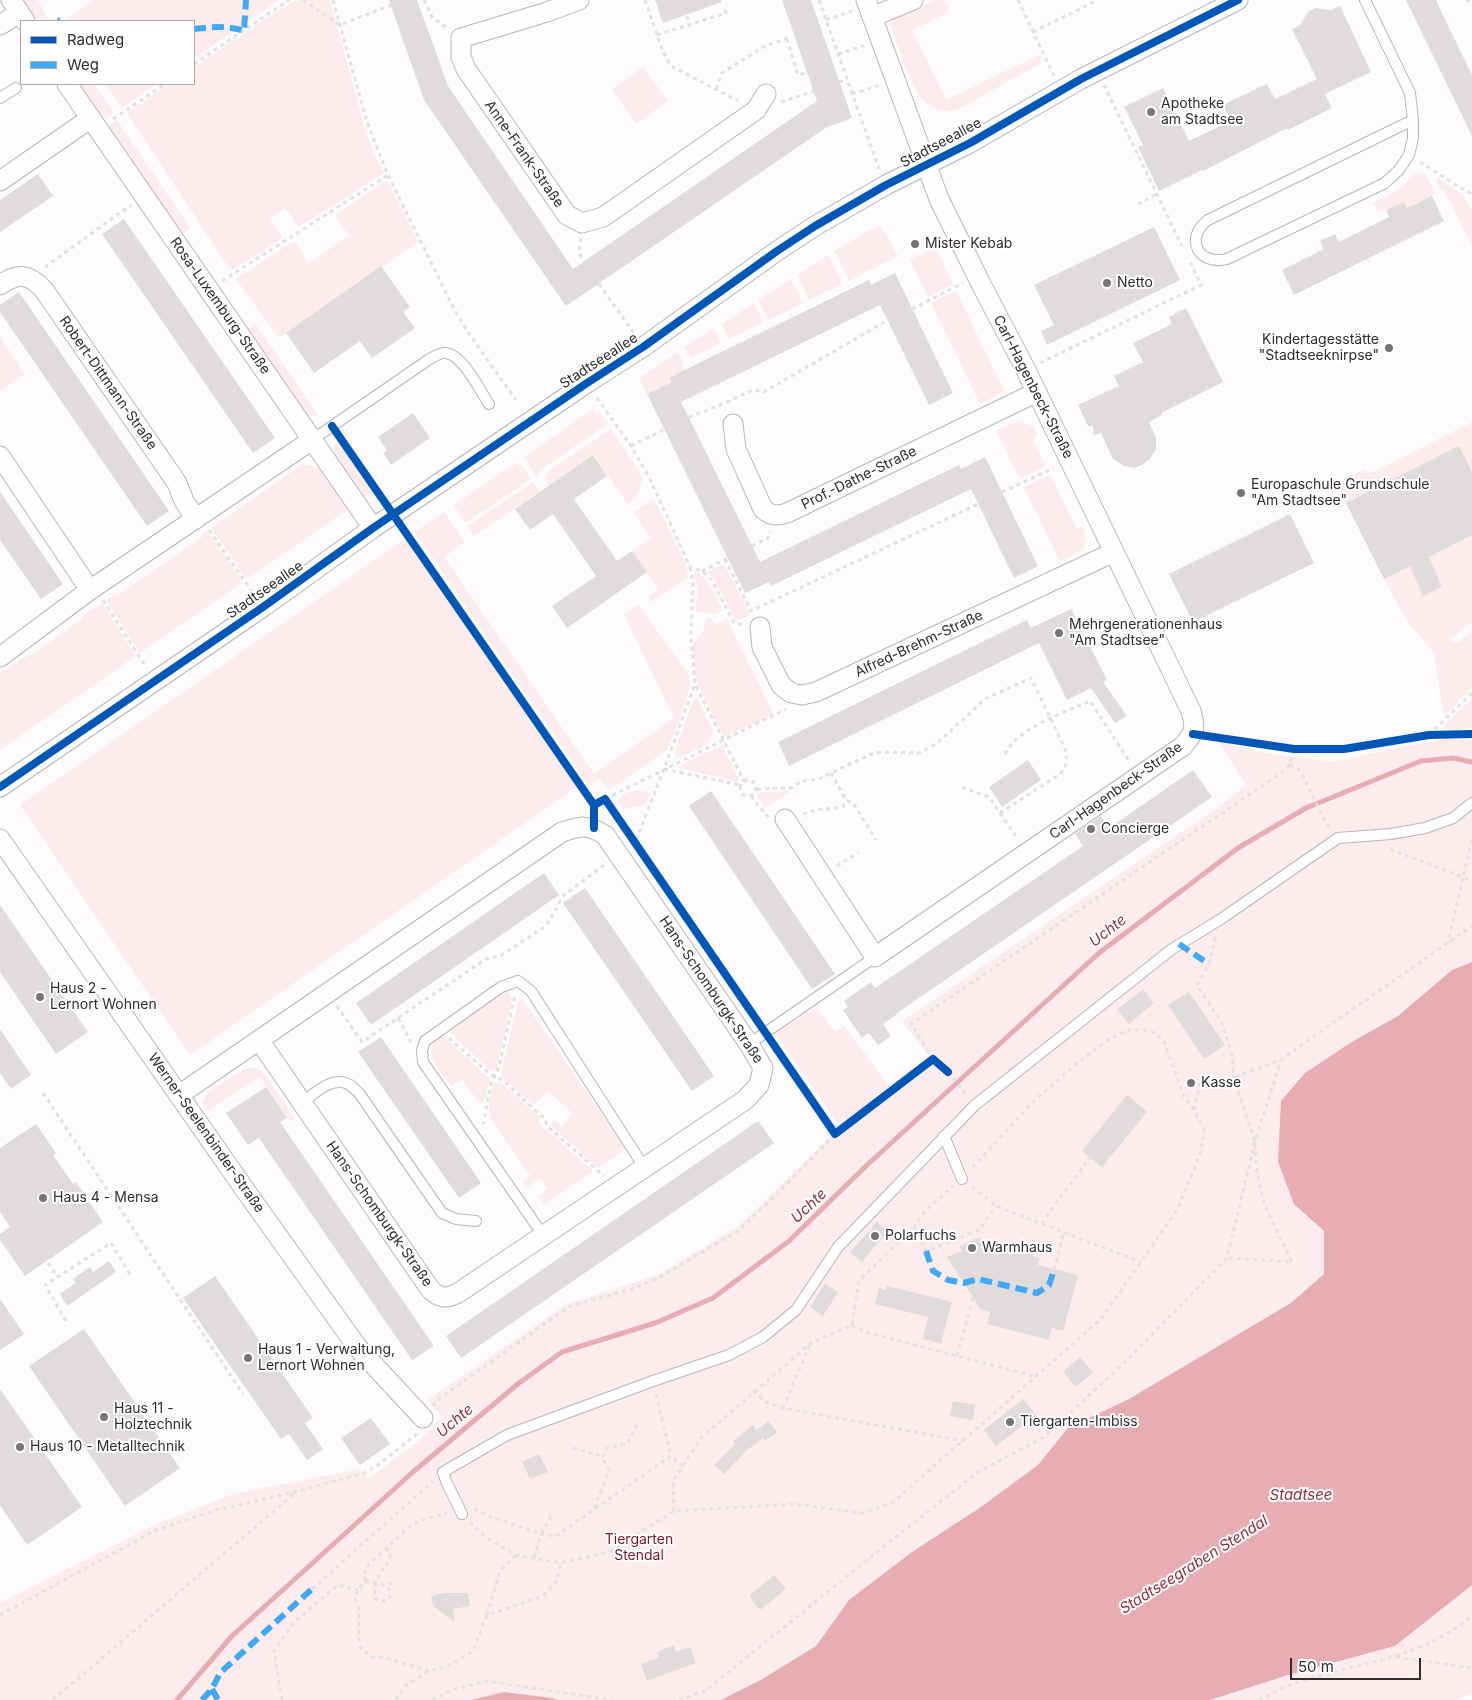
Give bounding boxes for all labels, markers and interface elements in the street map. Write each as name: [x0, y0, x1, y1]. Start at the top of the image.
legend: [20, 20, 195, 85]
text: Radweg: [67, 30, 124, 49]
text: Weg: [67, 55, 99, 74]
place label: Apotheke am Stadtsee: [1161, 96, 1243, 128]
street label: Anne-Frank-Straße: [481, 97, 567, 211]
marker: Apotheke am Stadtsee: [1145, 106, 1157, 118]
street label: Stadtseeallee: [898, 115, 984, 171]
street label: Rosa-Luxemburg-Straße: [166, 234, 274, 378]
place label: Mister Kebab: [925, 236, 1012, 252]
marker: Mister Kebab: [909, 238, 921, 250]
place label: Netto: [1117, 275, 1153, 291]
marker: Netto: [1101, 277, 1113, 289]
street label: Robert-Dittmann-Straße: [55, 313, 161, 453]
street label: Carl-Hagenbeck-Straße: [990, 313, 1076, 461]
street label: Stadtseeallee: [557, 330, 641, 392]
place label: Kindertagesstätte "Stadtseeknirpse": [1259, 332, 1379, 364]
marker: Kindertagesstätte "Stadtseeknirpse": [1383, 342, 1395, 354]
street label: Prof.-Dathe-Straße: [799, 443, 919, 513]
place label: Europaschule Grundschule "Am Stadtsee": [1251, 477, 1429, 510]
marker: Europaschule Grundschule "Am Stadtsee": [1235, 487, 1247, 499]
street label: Stadtseeallee: [224, 557, 306, 623]
street label: Alfred-Brehm-Straße: [852, 607, 986, 681]
place label: Mehrgenerationenhaus "Am Stadtsee": [1069, 617, 1222, 650]
marker: Mehrgenerationenhaus "Am Stadtsee": [1053, 627, 1065, 639]
street label: Carl-Hagenbeck-Straße: [1046, 739, 1186, 843]
place label: Concierge: [1101, 821, 1169, 837]
marker: Concierge: [1085, 823, 1097, 835]
water label: Uchte: [1086, 911, 1130, 951]
street label: Hans-Schomburgk-Straße: [655, 913, 767, 1067]
place label: Haus 2 - Lernort Wohnen: [50, 981, 157, 1014]
marker: Haus 2 - Lernort Wohnen: [34, 991, 46, 1003]
street label: Werner-Seelenbinder-Straße: [144, 1050, 268, 1216]
place label: Kasse: [1201, 1075, 1241, 1091]
marker: Kasse: [1185, 1077, 1197, 1089]
street label: Hans-Schomburgk-Straße: [322, 1138, 436, 1290]
water label: Uchte: [787, 1185, 831, 1227]
place label: Haus 4 - Mensa: [53, 1190, 159, 1206]
marker: Haus 4 - Mensa: [37, 1192, 49, 1204]
place label: Polarfuchs: [885, 1228, 956, 1244]
marker: Polarfuchs: [869, 1230, 881, 1242]
place label: Warmhaus: [982, 1240, 1053, 1256]
marker: Warmhaus: [966, 1242, 978, 1254]
place label: Haus 1 - Verwaltung, Lernort Wohnen: [258, 1342, 395, 1374]
marker: Haus 1 - Verwaltung, Lernort Wohnen: [242, 1352, 254, 1364]
place label: Haus 11 - Holztechnik: [114, 1401, 192, 1434]
water label: Uchte: [433, 1401, 477, 1441]
marker: Haus 11 - Holztechnik: [98, 1411, 110, 1423]
place label: Tiergarten-Imbiss: [1020, 1414, 1138, 1430]
marker: Tiergarten-Imbiss: [1004, 1416, 1016, 1428]
place label: Haus 10 - Metalltechnik: [30, 1439, 185, 1455]
marker: Haus 10 - Metalltechnik: [14, 1441, 26, 1453]
water label: Stadtsee: [1270, 1486, 1332, 1504]
water label: Stadtseegraben Stendal: [1116, 1512, 1272, 1618]
park label: Tiergarten Stendal: [605, 1532, 673, 1564]
scale bar: [1292, 1648, 1423, 1680]
text: 50 m: [1298, 1657, 1334, 1676]

